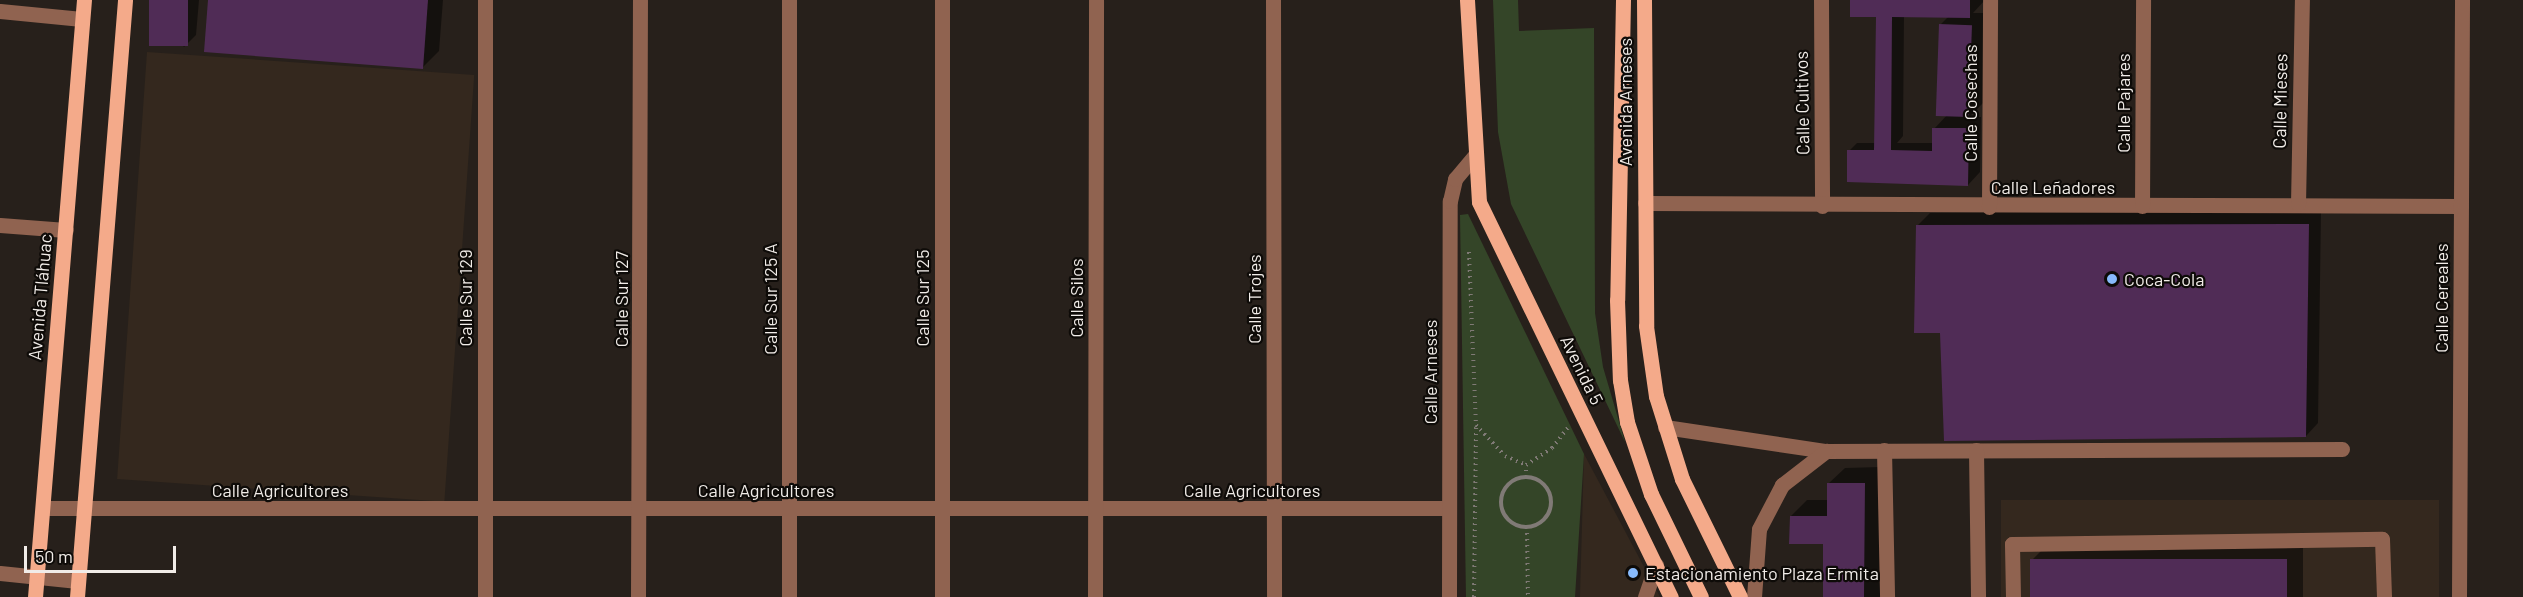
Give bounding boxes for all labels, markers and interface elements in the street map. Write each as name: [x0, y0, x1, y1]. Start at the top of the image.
street label: Avenida Arneses: [1614, 38, 1636, 166]
street label: Calle Cosechas: [1959, 44, 1981, 162]
street label: Calle Cultivos: [1790, 51, 1814, 155]
street label: Calle Pajares: [2112, 53, 2134, 153]
street label: Calle Mieses: [2268, 53, 2292, 149]
street label: Calle Leñadores: [1991, 176, 2115, 198]
street label: Avenida Tláhuac: [24, 233, 56, 361]
street label: Calle Sur 125 A: [759, 243, 781, 355]
street label: Calle Cereales: [2430, 243, 2452, 353]
street label: Calle Sur 129: [454, 249, 476, 347]
street label: Calle Sur 125: [911, 250, 933, 346]
street label: Calle Sur 127: [610, 251, 632, 347]
street label: Calle Trojes: [1243, 254, 1265, 344]
street label: Calle Silos: [1065, 258, 1087, 338]
place label: Coca-Cola: [2124, 268, 2204, 290]
marker: Coca-Cola: [2105, 272, 2119, 286]
street label: Calle Arneses: [1419, 320, 1441, 424]
street label: Avenida 5: [1556, 332, 1608, 408]
street label: Calle Agricultores: [212, 479, 348, 501]
street label: Calle Agricultores: [698, 479, 834, 501]
street label: Calle Agricultores: [1184, 479, 1320, 501]
scale bar: [27, 534, 178, 572]
text: 50 m: [35, 545, 73, 567]
place label: Estacionamiento Plaza Ermita: [1645, 562, 1879, 584]
marker: Estacionamiento Plaza Ermita: [1626, 566, 1640, 580]

